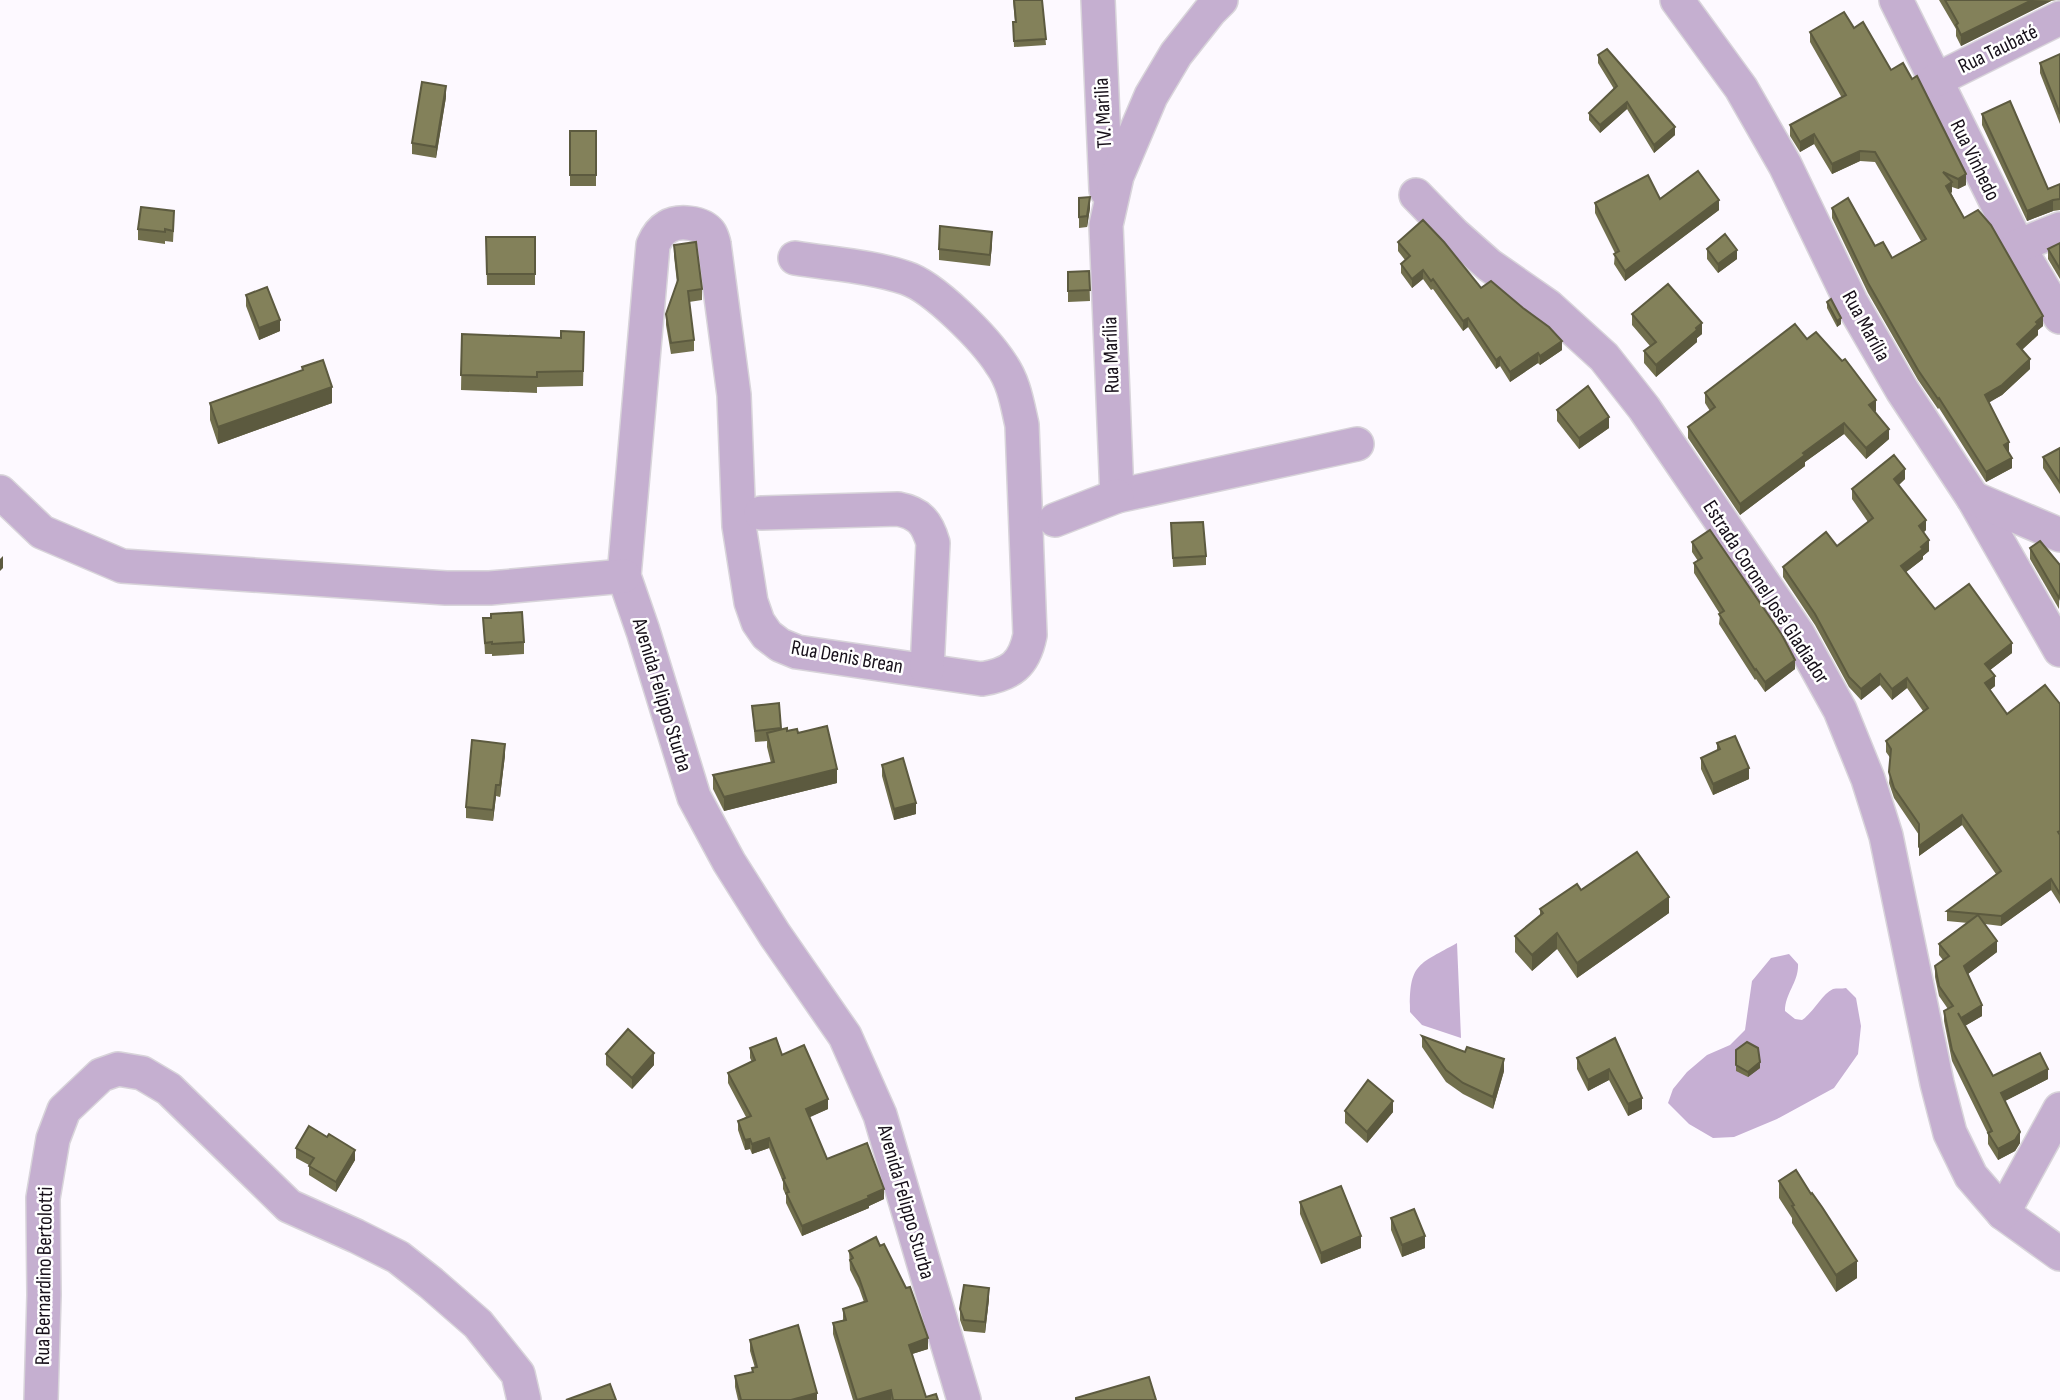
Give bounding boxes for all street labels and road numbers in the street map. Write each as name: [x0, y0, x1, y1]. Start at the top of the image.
street label: Rua Taubaté: [1954, 19, 2042, 79]
street label: TV. Marilia: [1089, 77, 1117, 149]
street label: Rua Vinhedo: [1945, 115, 2005, 205]
street label: Rua Marília: [1836, 286, 1896, 366]
street label: Rua Marília: [1097, 316, 1125, 394]
street label: Estrada Coronel José Gladiador: [1697, 496, 1835, 688]
street label: Avenida Felippo Sturba: [627, 614, 697, 775]
street label: Rua Denis Brean: [789, 635, 905, 679]
street label: Avenida Felippo Sturba: [872, 1121, 940, 1282]
street label: Rua Bernardino Bertolotti: [30, 1187, 58, 1365]

